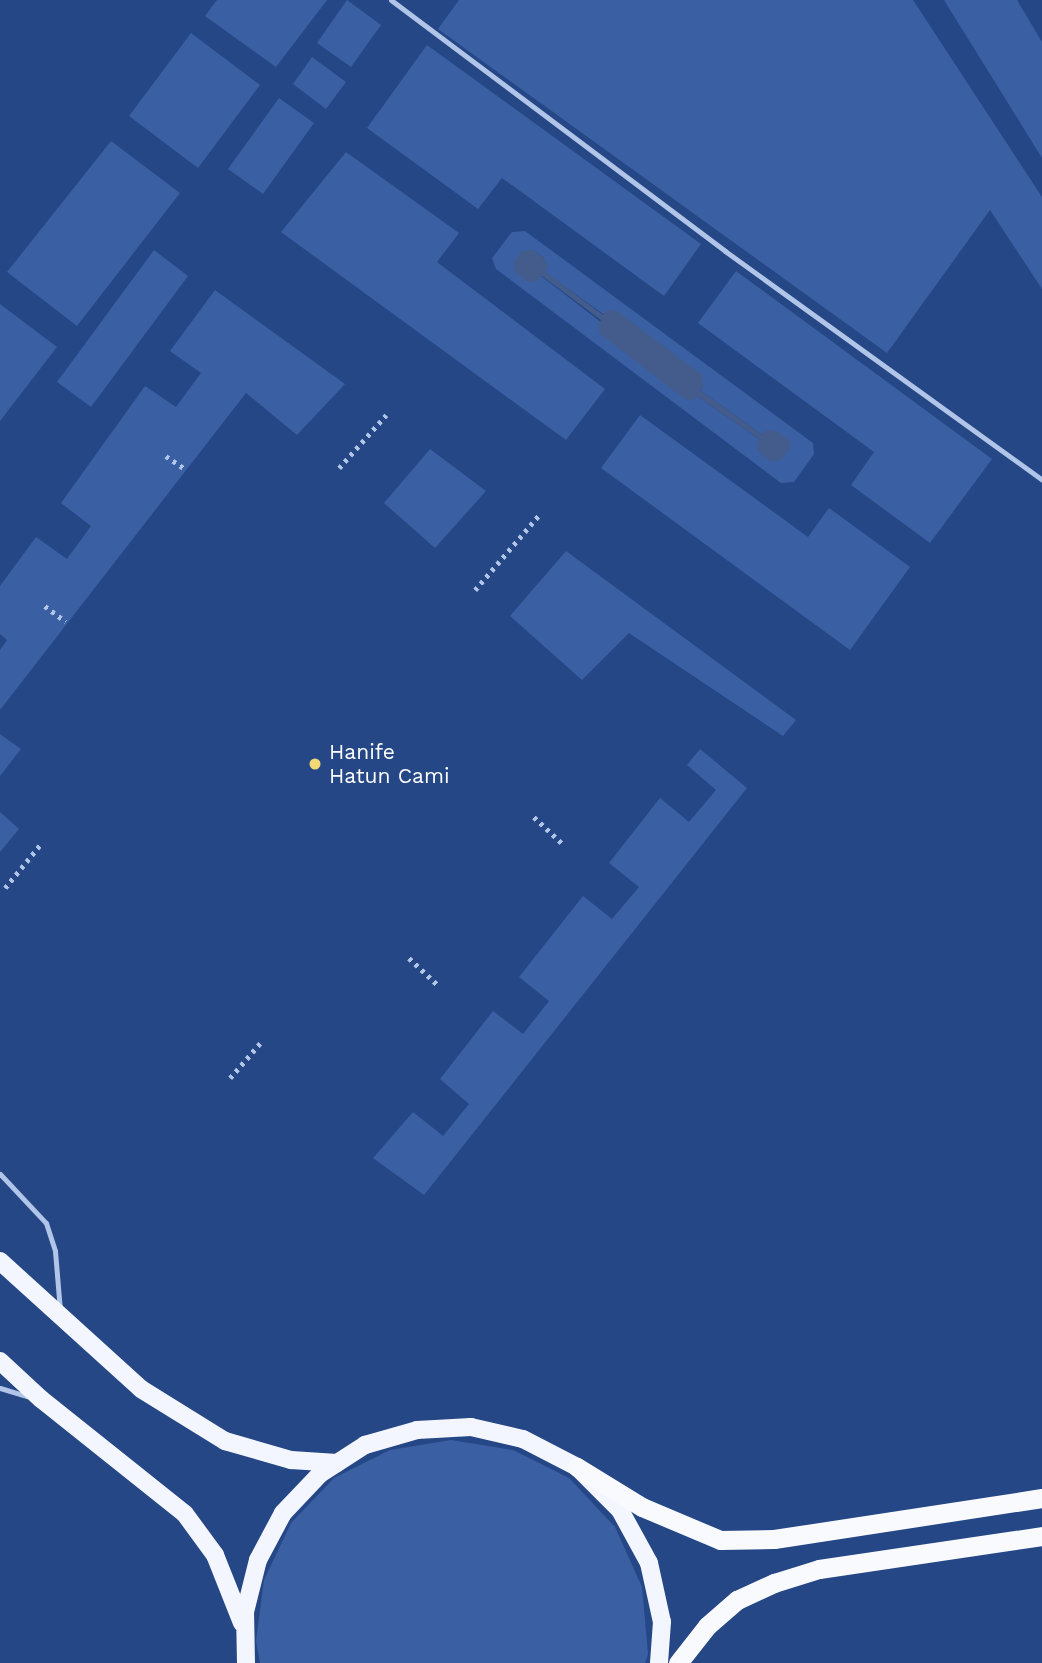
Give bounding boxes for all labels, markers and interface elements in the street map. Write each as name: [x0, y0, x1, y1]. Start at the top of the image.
place label: Hanife Hatun Cami: [329, 739, 450, 789]
marker: Hanife Hatun Cami: [307, 756, 323, 772]

